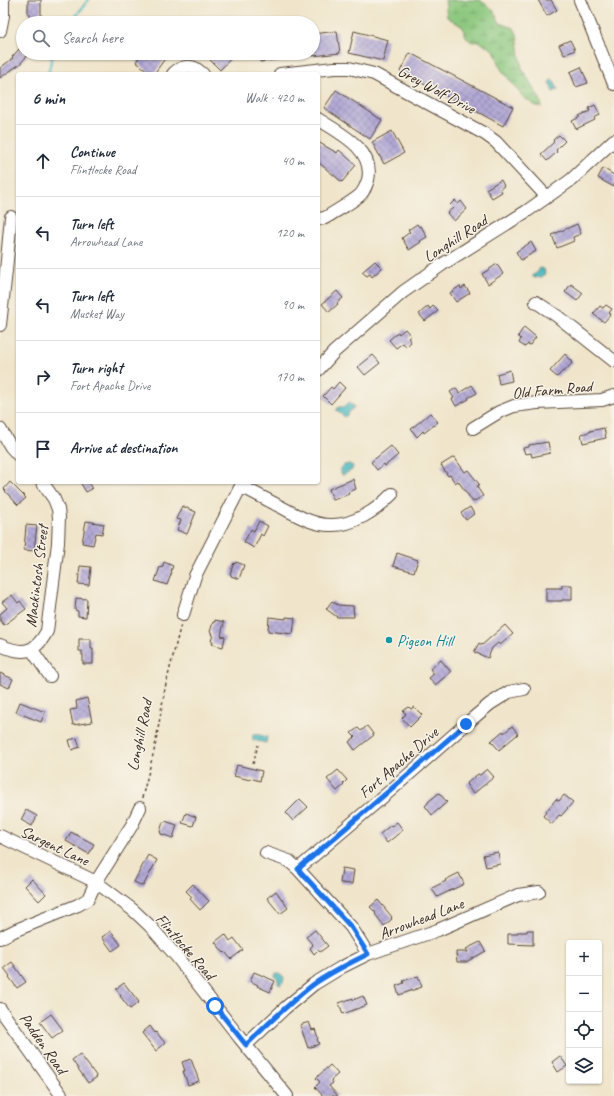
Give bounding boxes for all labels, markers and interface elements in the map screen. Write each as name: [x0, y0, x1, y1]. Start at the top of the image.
search box: [16, 16, 320, 60]
icon: search: [30, 27, 52, 49]
text: Search here: [62, 29, 123, 48]
street label: Grey Wolf Drive: [394, 61, 480, 120]
text: 6 min: [32, 88, 65, 109]
text: Walk · 420 m: [245, 90, 304, 106]
text: Continue: [70, 143, 115, 162]
icon: ahead: [32, 150, 54, 172]
text: 40 m: [282, 153, 304, 169]
text: Flintlocke Road: [70, 162, 136, 178]
street label: Longhill Road: [420, 209, 494, 267]
text: Turn left: [70, 215, 113, 234]
icon: left: [32, 222, 54, 244]
text: 120 m: [276, 225, 304, 241]
text: Arrowhead Lane: [70, 234, 142, 250]
text: Turn left: [70, 287, 113, 306]
icon: left: [32, 294, 54, 316]
text: 90 m: [282, 297, 304, 313]
text: Musket Way: [70, 306, 124, 322]
text: Turn right: [70, 359, 123, 378]
icon: right: [32, 366, 54, 388]
text: 170 m: [276, 369, 304, 385]
street label: Old Farm Road: [511, 376, 595, 403]
text: Fort Apache Drive: [70, 378, 150, 394]
icon: arrive: [32, 438, 54, 460]
text: Arrive at destination: [70, 439, 177, 458]
street label: Mackintosh Street: [21, 521, 53, 628]
place label: Pigeon Hill: [397, 631, 456, 651]
marker: Pigeon Hill: [384, 635, 394, 645]
street label: Longhill Road: [123, 695, 158, 773]
route end: [457, 715, 475, 733]
street label: Fort Apache Drive: [355, 722, 444, 803]
street label: Sargent Lane: [17, 821, 94, 871]
street label: Arrowhead Lane: [376, 893, 468, 944]
street label: Flintlocke Road: [151, 909, 221, 986]
map controls: [566, 940, 602, 1084]
button: +: [566, 940, 602, 976]
button: −: [566, 976, 602, 1012]
route start: [206, 997, 224, 1015]
street label: Padden Road: [15, 1009, 73, 1080]
button: locate: [566, 1012, 602, 1048]
button: layers: [566, 1048, 602, 1084]

